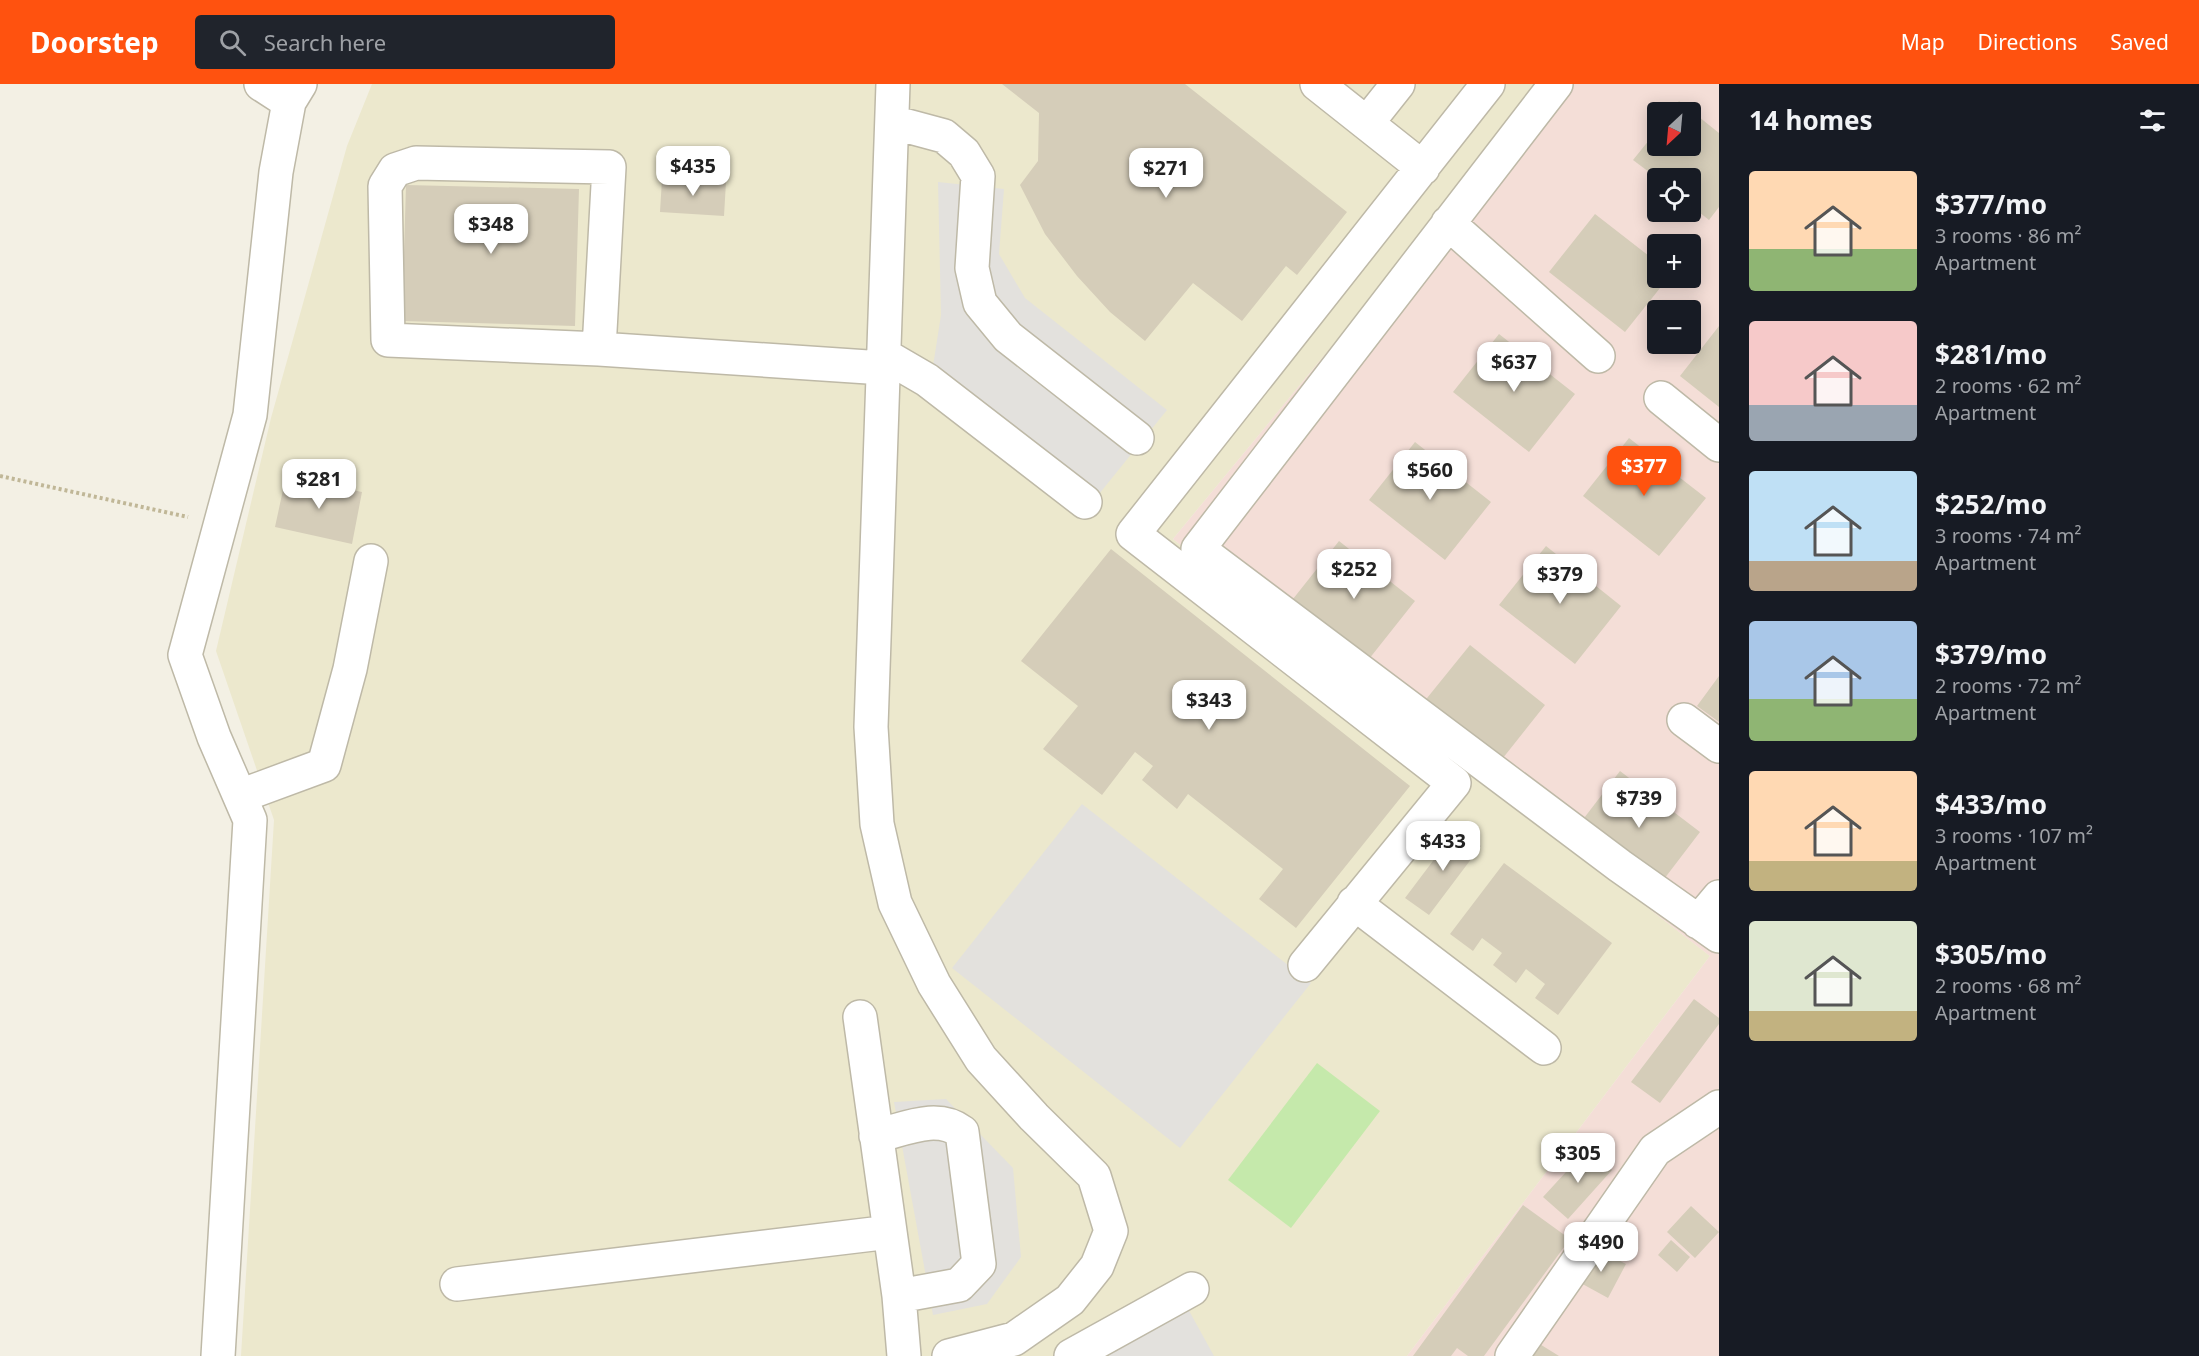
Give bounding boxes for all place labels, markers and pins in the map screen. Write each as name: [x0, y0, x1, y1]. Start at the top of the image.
pin: $435: [657, 146, 729, 197]
pin: $271: [1130, 148, 1202, 199]
pin: $348: [455, 204, 527, 255]
pin: $637: [1478, 342, 1550, 393]
pin: $377: [1608, 446, 1680, 497]
pin: $560: [1394, 450, 1466, 501]
pin: $281: [283, 459, 355, 510]
pin: $252: [1318, 549, 1390, 600]
pin: $379: [1524, 554, 1596, 605]
pin: $343: [1173, 680, 1245, 731]
pin: $739: [1603, 778, 1675, 829]
pin: $433: [1407, 821, 1479, 872]
pin: $305: [1542, 1133, 1614, 1184]
pin: $490: [1565, 1222, 1637, 1273]

